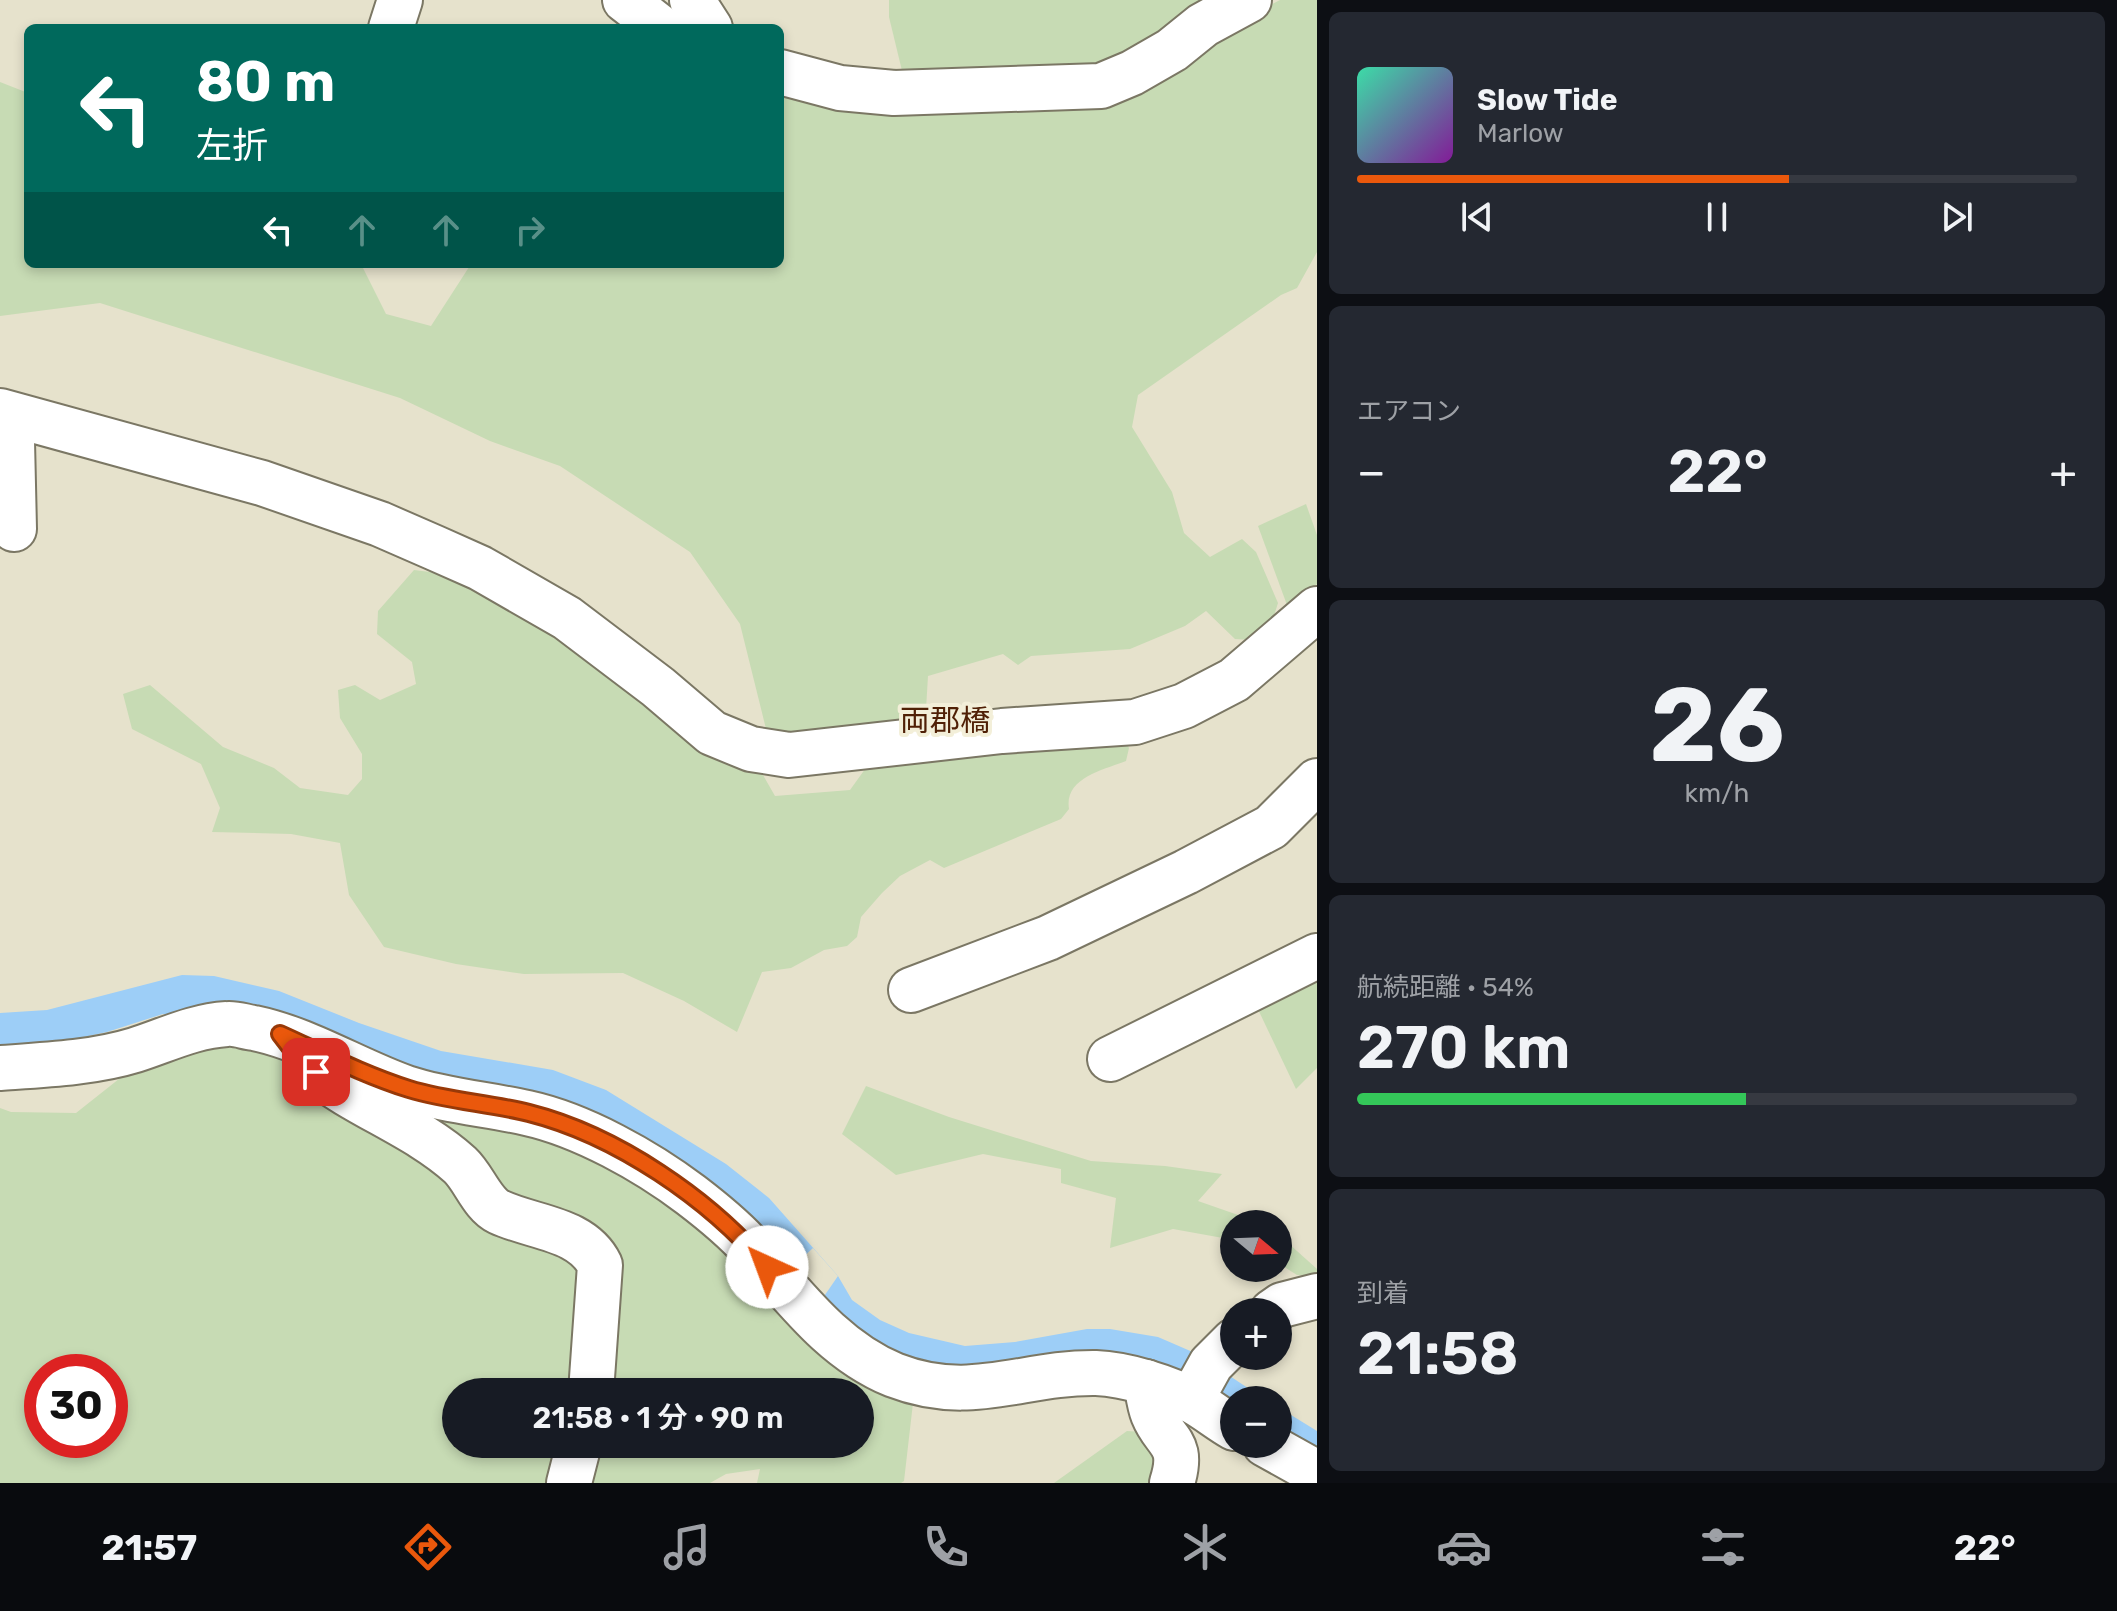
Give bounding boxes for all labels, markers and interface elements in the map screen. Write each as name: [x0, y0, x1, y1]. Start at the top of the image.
text: 80 m: [196, 49, 335, 115]
icon: left: [64, 56, 168, 160]
text: Slow Tide: [1477, 82, 1617, 118]
text: Marlow: [1477, 118, 1564, 149]
text: 左折: [196, 124, 268, 167]
icon: previous: [1455, 195, 1499, 239]
icon: pause: [1695, 195, 1739, 239]
icon: next: [1935, 195, 1979, 239]
icon: left: [256, 208, 300, 252]
icon: ahead: [340, 208, 384, 252]
icon: ahead: [424, 208, 468, 252]
icon: right: [508, 208, 552, 252]
text: エアコン: [1357, 396, 1461, 427]
text: 22°: [1667, 436, 1768, 507]
text: −: [1357, 446, 1386, 498]
text: +: [2050, 446, 2077, 498]
text: 26: [1649, 664, 1785, 787]
district label: 両郡橋: [900, 703, 990, 739]
text: km/h: [1685, 778, 1749, 809]
text: 航続距離 · 54%: [1357, 972, 1534, 1003]
text: 270 km: [1357, 1012, 1570, 1083]
pin: [282, 1038, 350, 1106]
icon: arrive: [294, 1050, 338, 1094]
north arrow: [1220, 1210, 1292, 1282]
map controls: [1220, 1210, 1292, 1458]
position arrow: [725, 1225, 809, 1309]
text: 到着: [1357, 1278, 1409, 1309]
button: +: [1220, 1298, 1292, 1370]
text: 21:58: [1357, 1318, 1519, 1389]
speed limit sign: 30: [24, 1354, 128, 1458]
button: −: [1220, 1386, 1292, 1458]
text: 21:58 · 1 分 · 90 m: [533, 1400, 783, 1436]
icon: directions: [400, 1519, 456, 1575]
icon: music: [659, 1519, 715, 1575]
icon: phone: [918, 1519, 974, 1575]
icon: climate: [1177, 1519, 1233, 1575]
icon: car: [1436, 1519, 1492, 1575]
icon: filters: [1695, 1519, 1751, 1575]
text: 21:57: [101, 1526, 197, 1569]
text: 22°: [1954, 1526, 2015, 1569]

